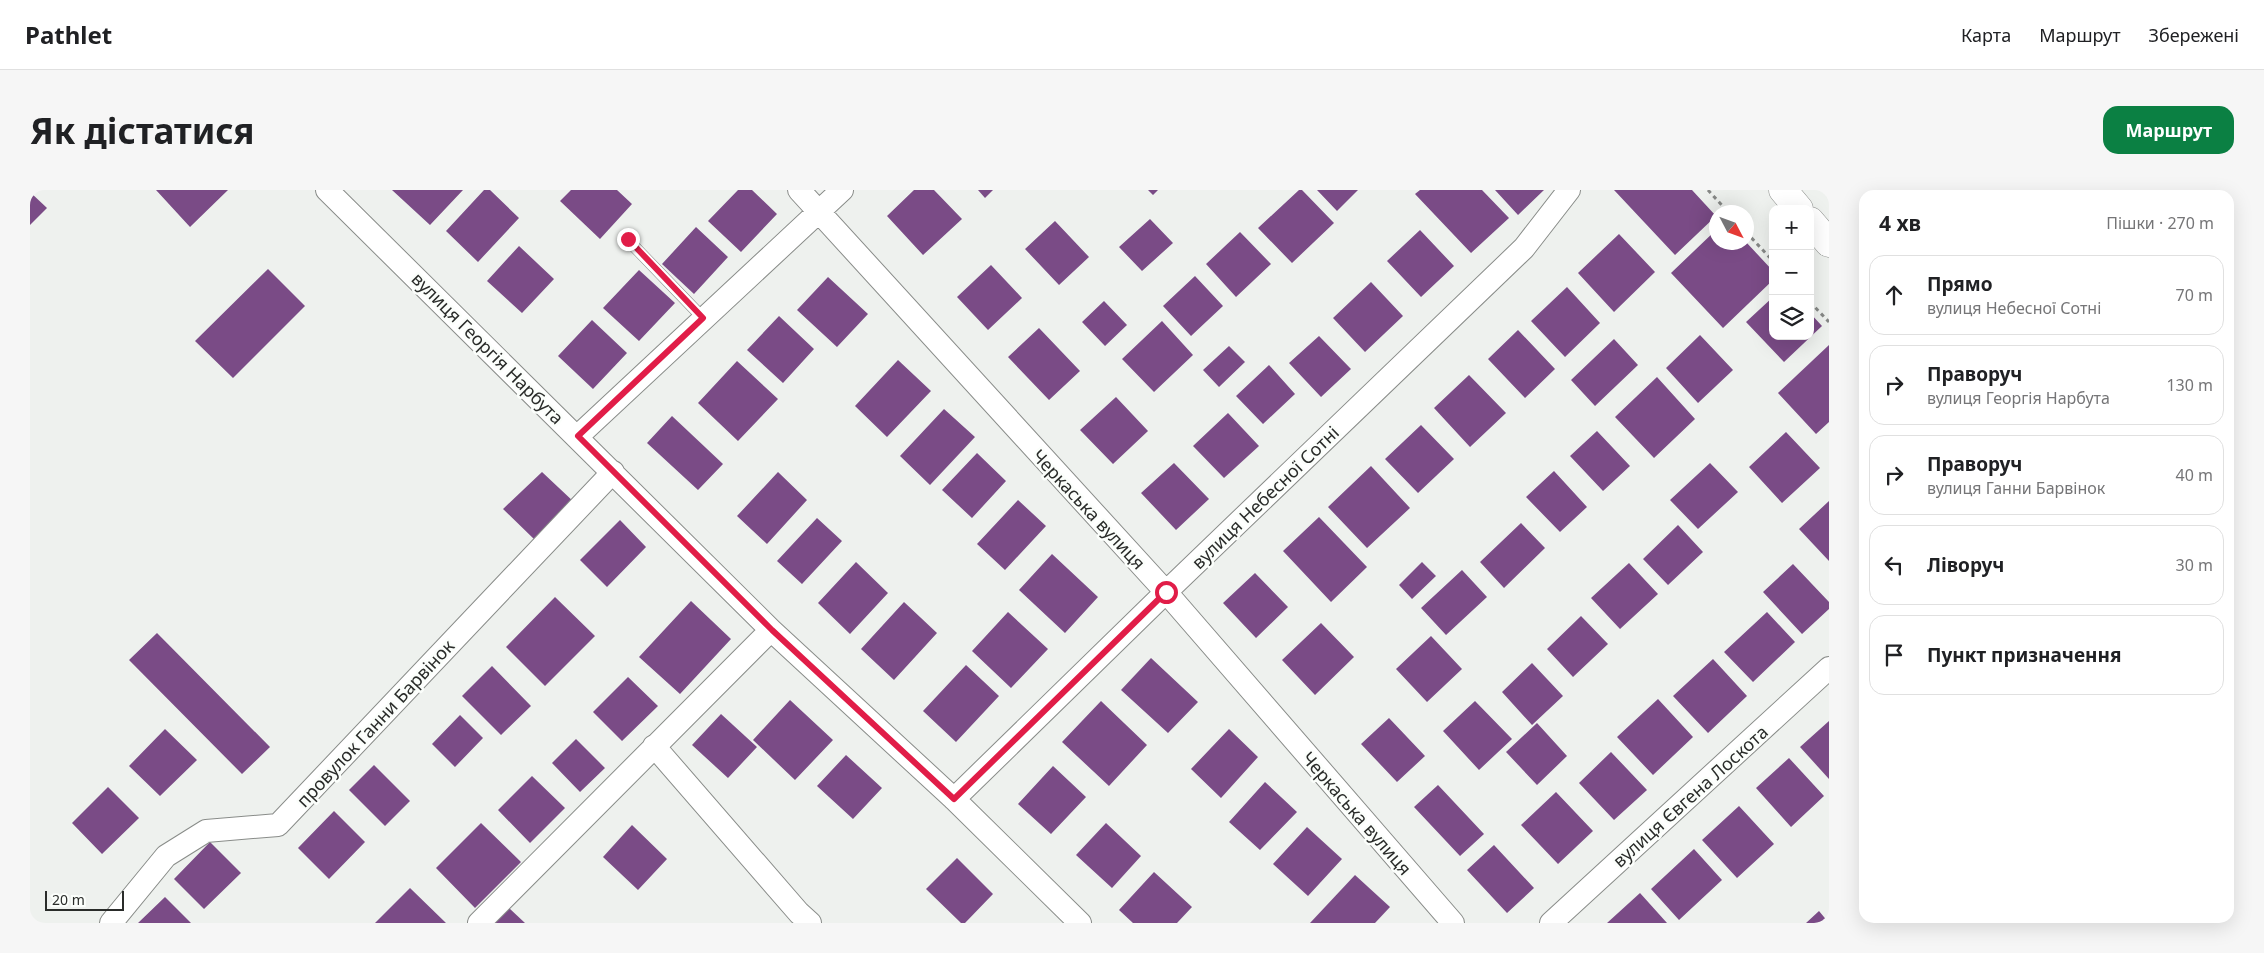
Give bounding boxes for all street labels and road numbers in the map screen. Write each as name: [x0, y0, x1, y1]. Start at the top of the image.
street label: вулиця Георгія Нарбута: [407, 267, 569, 429]
street label: вулиця Небесної Сотні: [1186, 420, 1344, 574]
street label: Черкаська вулиця: [1027, 444, 1151, 574]
street label: провулок Ганни Барвінок: [291, 634, 459, 812]
street label: вулиця Євгена Лоскота: [1607, 720, 1773, 872]
street label: Черкаська вулиця: [1297, 746, 1417, 880]

